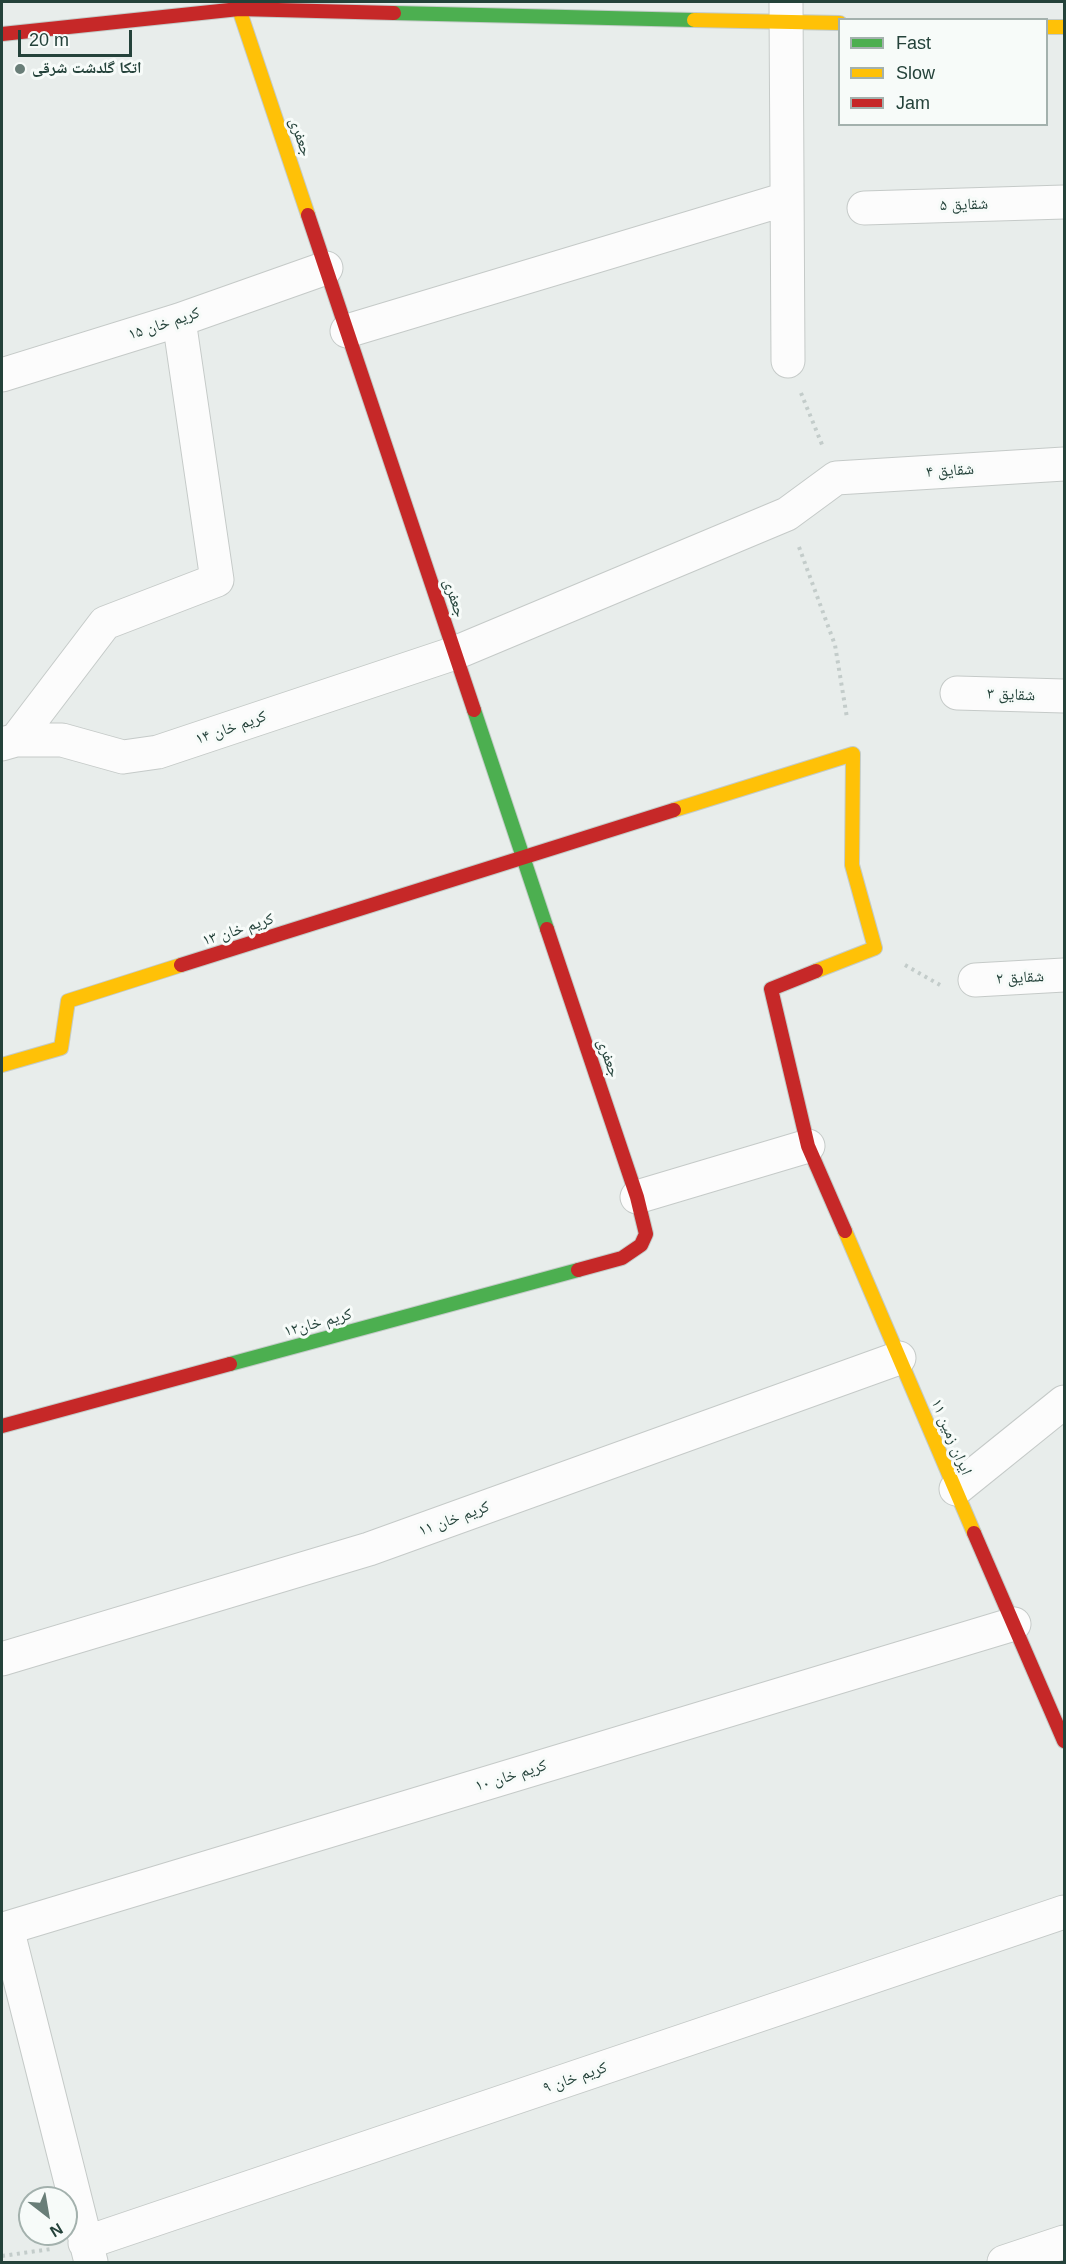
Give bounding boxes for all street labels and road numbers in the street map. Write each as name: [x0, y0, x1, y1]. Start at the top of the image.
street label: جعفری: [285, 115, 315, 159]
street label: شقایق ۵: [940, 195, 988, 215]
street label: کریم خان ۱۵: [126, 303, 202, 345]
street label: شقایق ۴: [925, 460, 975, 482]
street label: جعفری: [439, 576, 469, 620]
street label: شقایق ۳: [987, 685, 1035, 705]
street label: کریم خان ۱۴: [193, 707, 269, 749]
street label: کریم خان ۱۳: [200, 909, 276, 951]
street label: شقایق ۲: [995, 967, 1045, 989]
street label: جعفری: [593, 1036, 623, 1080]
street label: کریم خان۱۲: [282, 1305, 354, 1341]
street label: ایران زمین ۱۱: [926, 1396, 976, 1478]
street label: کریم خان ۱۱: [416, 1497, 492, 1541]
street label: کریم خان ۱۰: [473, 1756, 549, 1796]
street label: کریم خان ۹: [540, 2058, 610, 2098]

